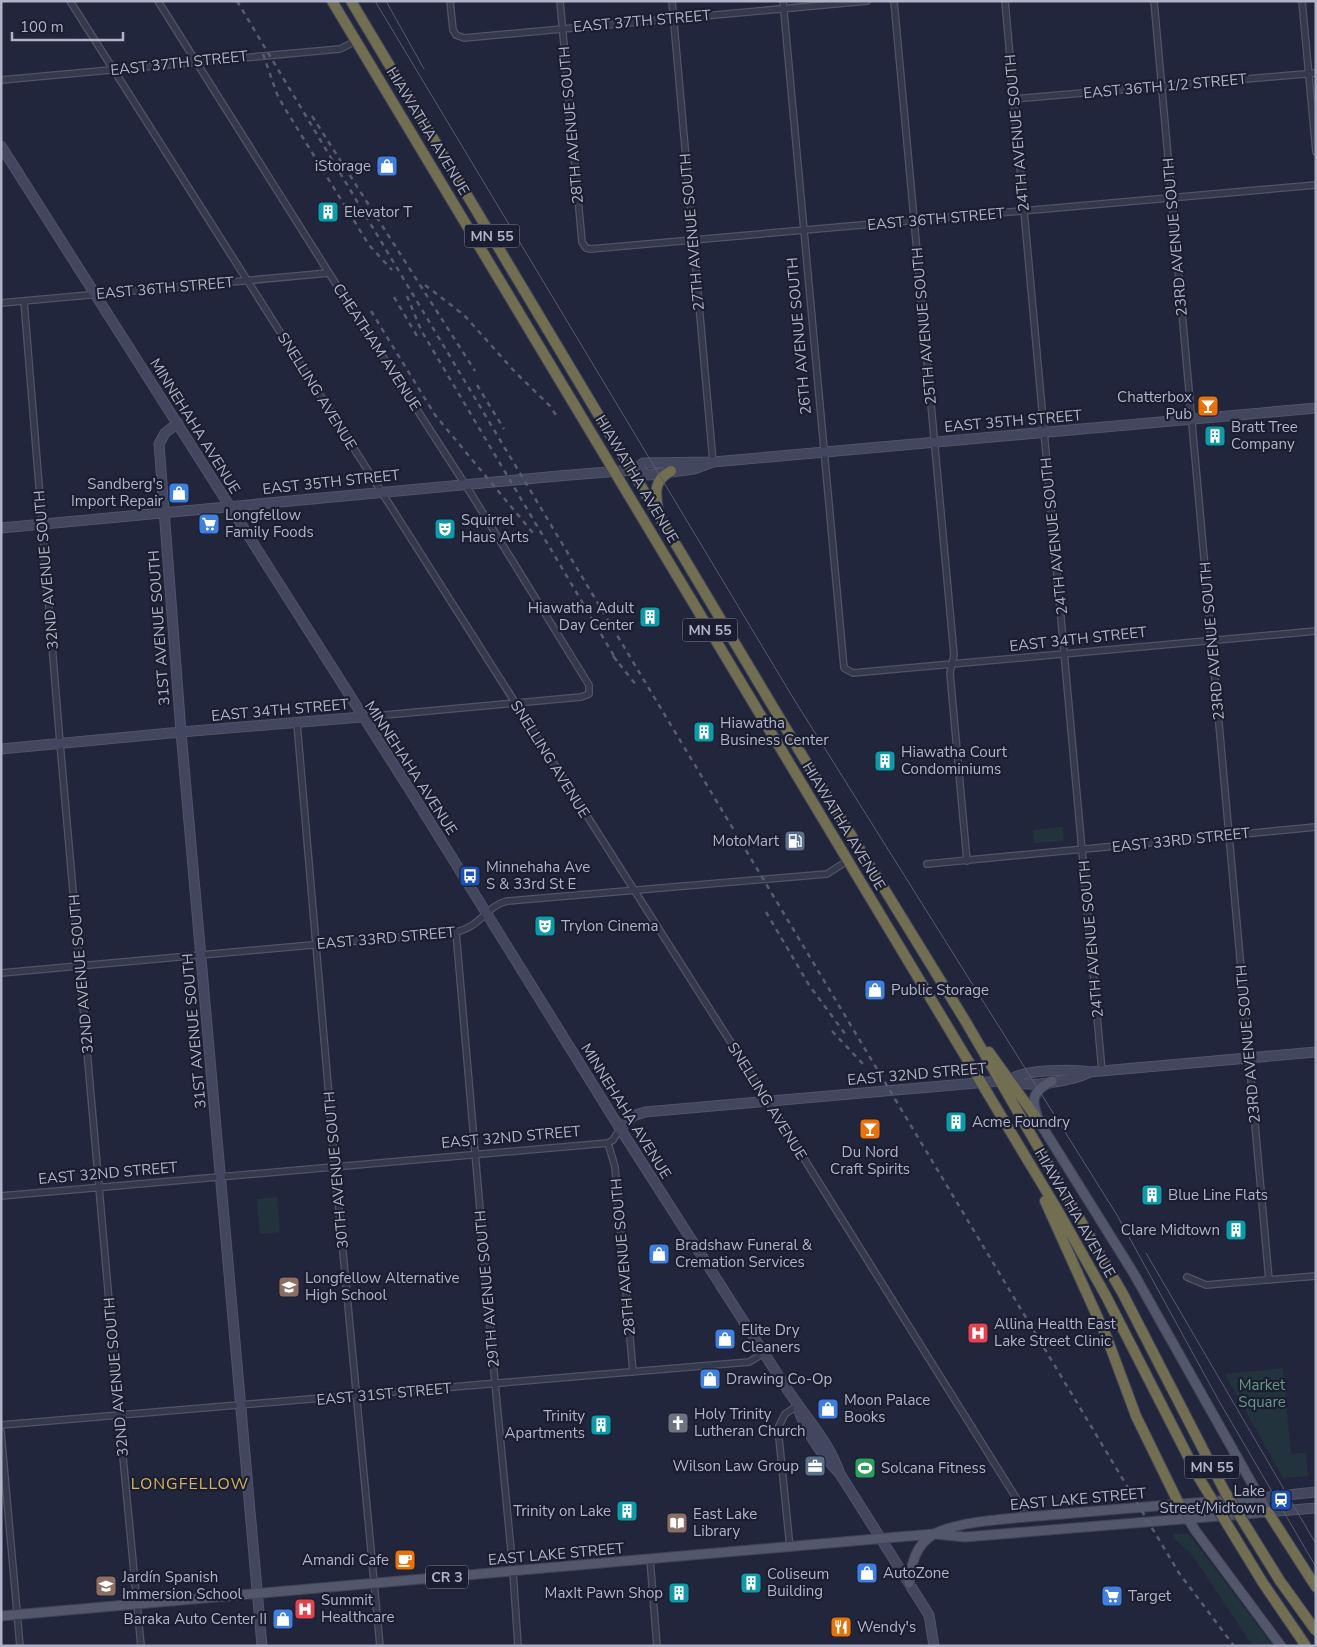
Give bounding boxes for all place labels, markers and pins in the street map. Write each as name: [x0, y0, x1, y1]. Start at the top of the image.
shop icon: iStorage: [375, 154, 399, 178]
place label: iStorage: [315, 156, 371, 176]
building icon: Elevator T: [316, 200, 340, 224]
place label: Elevator T: [344, 202, 412, 222]
place label: Chatterbox Pub: [1117, 387, 1192, 424]
bar icon: Chatterbox Pub: [1196, 394, 1220, 418]
place label: Bratt Tree Company: [1231, 417, 1298, 454]
building icon: Bratt Tree Company: [1203, 424, 1227, 448]
place label: Sandberg's Import Repair: [71, 474, 164, 511]
shop icon: Sandberg's Import Repair: [167, 481, 191, 505]
place label: Longfellow Family Foods: [225, 505, 314, 542]
place label: Squirrel Haus Arts: [461, 510, 529, 547]
supermarket icon: Longfellow Family Foods: [197, 512, 221, 536]
theatre icon: Squirrel Haus Arts: [433, 517, 457, 541]
place label: Hiawatha Adult Day Center: [528, 598, 635, 635]
building icon: Hiawatha Adult Day Center: [638, 605, 662, 629]
place label: Hiawatha Business Center: [720, 713, 829, 750]
building icon: Hiawatha Business Center: [692, 720, 716, 744]
place label: Hiawatha Court Condominiums: [901, 742, 1008, 779]
building icon: Hiawatha Court Condominiums: [873, 749, 897, 773]
fuel station icon: MotoMart: [783, 829, 807, 853]
place label: MotoMart: [713, 831, 780, 851]
place label: Minnehaha Ave S & 33rd St E: [486, 857, 590, 894]
bus stop icon: Minnehaha Ave S & 33rd St E: [458, 864, 482, 888]
theatre icon: Trylon Cinema: [533, 914, 557, 938]
place label: Trylon Cinema: [561, 916, 658, 936]
shop icon: Public Storage: [863, 978, 887, 1002]
place label: Public Storage: [891, 980, 989, 1000]
building icon: Acme Foundry: [944, 1110, 968, 1134]
place label: Acme Foundry: [972, 1112, 1070, 1132]
bar icon: Du Nord Craft Spirits: [858, 1117, 882, 1141]
place label: Du Nord Craft Spirits: [830, 1142, 910, 1179]
building icon: Blue Line Flats: [1140, 1183, 1164, 1207]
place label: Blue Line Flats: [1168, 1185, 1268, 1205]
building icon: Clare Midtown: [1224, 1218, 1248, 1242]
place label: Clare Midtown: [1121, 1220, 1220, 1240]
place label: Bradshaw Funeral & Cremation Services: [675, 1235, 813, 1272]
shop icon: Bradshaw Funeral & Cremation Services: [647, 1242, 671, 1266]
place label: Longfellow Alternative High School: [305, 1268, 460, 1305]
school or university icon: Longfellow Alternative High School: [277, 1275, 301, 1299]
place label: Allina Health East Lake Street Clinic: [994, 1314, 1117, 1351]
place label: Elite Dry Cleaners: [741, 1320, 800, 1357]
hospital icon: Allina Health East Lake Street Clinic: [966, 1321, 990, 1345]
shop icon: Elite Dry Cleaners: [713, 1327, 737, 1351]
shop icon: Drawing Co-Op: [698, 1367, 722, 1391]
place label: Drawing Co-Op: [726, 1369, 833, 1389]
place label: Moon Palace Books: [844, 1390, 930, 1427]
shop icon: Moon Palace Books: [816, 1397, 840, 1421]
place label: Holy Trinity Lutheran Church: [694, 1404, 806, 1441]
place label: Trinity Apartments: [505, 1406, 585, 1443]
church icon: Holy Trinity Lutheran Church: [666, 1411, 690, 1435]
building icon: Trinity Apartments: [589, 1413, 613, 1437]
office icon: Wilson Law Group: [803, 1454, 827, 1478]
place label: Wilson Law Group: [673, 1456, 799, 1476]
sports icon: Solcana Fitness: [853, 1456, 877, 1480]
place label: Solcana Fitness: [881, 1458, 986, 1478]
place label: Lake Street/Midtown: [1159, 1481, 1265, 1518]
station icon: Lake Street/Midtown: [1269, 1488, 1293, 1512]
building icon: Trinity on Lake: [615, 1499, 639, 1523]
place label: Trinity on Lake: [513, 1501, 611, 1521]
place label: East Lake Library: [693, 1504, 757, 1541]
library icon: East Lake Library: [665, 1511, 689, 1535]
cafe icon: Amandi Cafe: [393, 1548, 417, 1572]
place label: Amandi Cafe: [302, 1550, 389, 1570]
shop icon: AutoZone: [855, 1561, 879, 1585]
place label: AutoZone: [883, 1563, 949, 1583]
place label: Coliseum Building: [767, 1564, 829, 1601]
place label: Jardín Spanish Immersion School: [121, 1567, 243, 1604]
building icon: Coliseum Building: [739, 1571, 763, 1595]
school or university icon: Jardín Spanish Immersion School: [94, 1574, 118, 1598]
building icon: MaxIt Pawn Shop: [667, 1581, 691, 1605]
place label: MaxIt Pawn Shop: [545, 1583, 663, 1603]
supermarket icon: Target: [1100, 1584, 1124, 1608]
place label: Target: [1128, 1586, 1172, 1606]
place label: Summit Healthcare: [321, 1590, 395, 1627]
hospital icon: Summit Healthcare: [293, 1597, 317, 1621]
shop icon: Baraka Auto Center II: [271, 1607, 295, 1631]
place label: Baraka Auto Center II: [124, 1609, 267, 1629]
restaurant icon: Wendy's: [829, 1615, 853, 1639]
place label: Wendy's: [857, 1617, 916, 1637]

